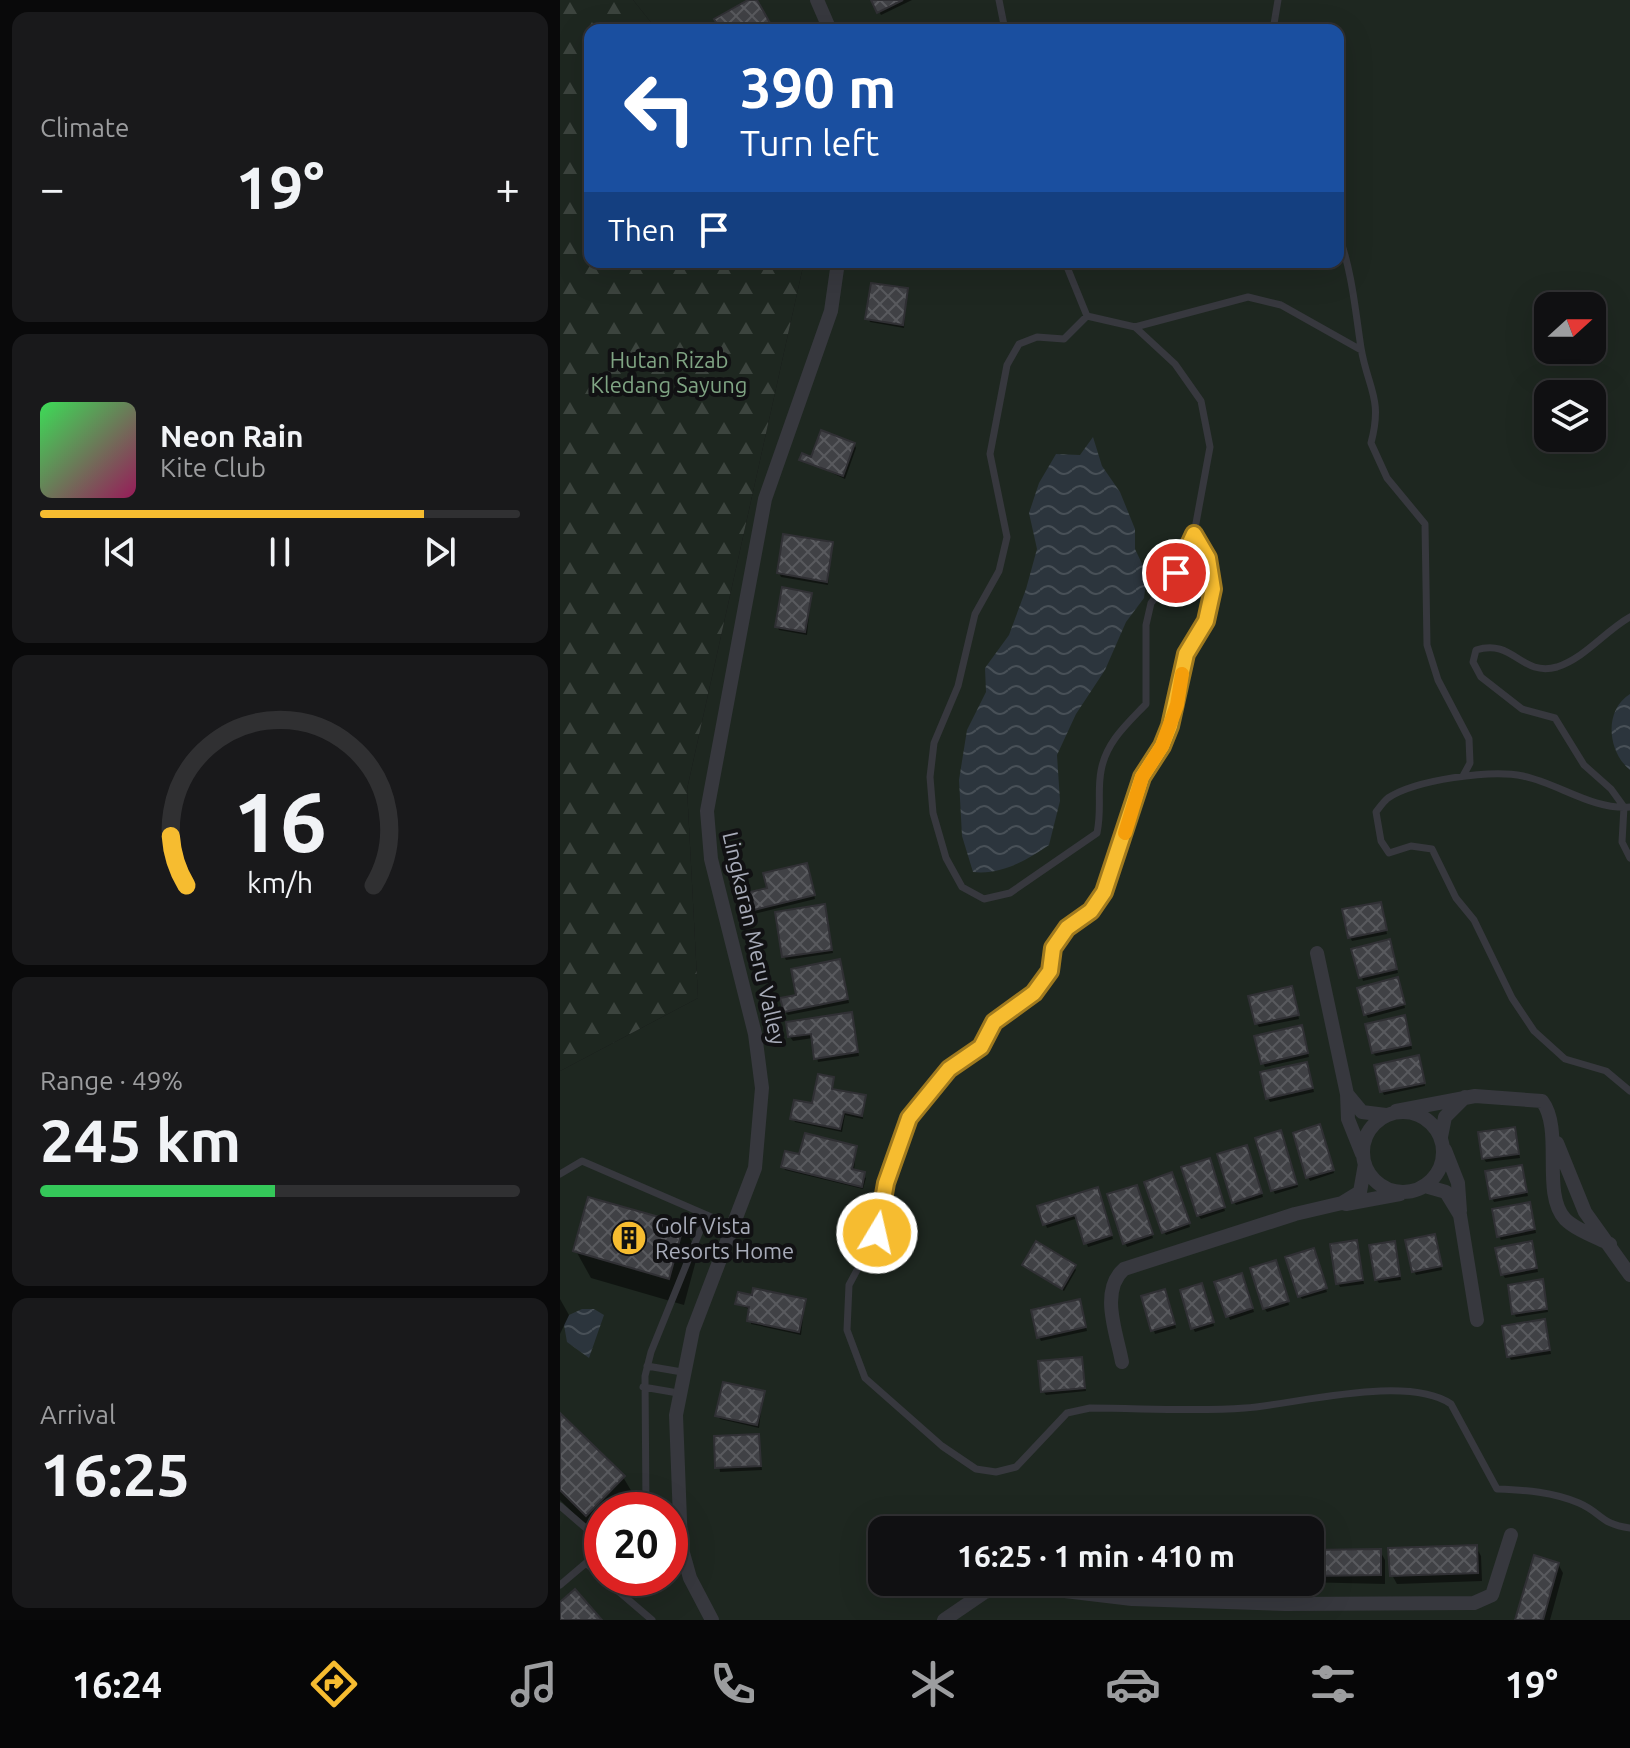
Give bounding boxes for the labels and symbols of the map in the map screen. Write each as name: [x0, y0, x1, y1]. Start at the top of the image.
north arrow: [1534, 292, 1606, 364]
park label: Hutan Rizab Kledang Sayung: [591, 347, 747, 397]
pin: [1142, 539, 1210, 607]
street label: Lingkaran Meru Valley: [718, 829, 792, 1047]
position arrow: [835, 1191, 919, 1275]
place label: Golf Vista Resorts Home: [655, 1213, 794, 1263]
building icon: Golf Vista Resorts Home: [610, 1219, 648, 1257]
speed limit sign: 20: [584, 1492, 688, 1596]

